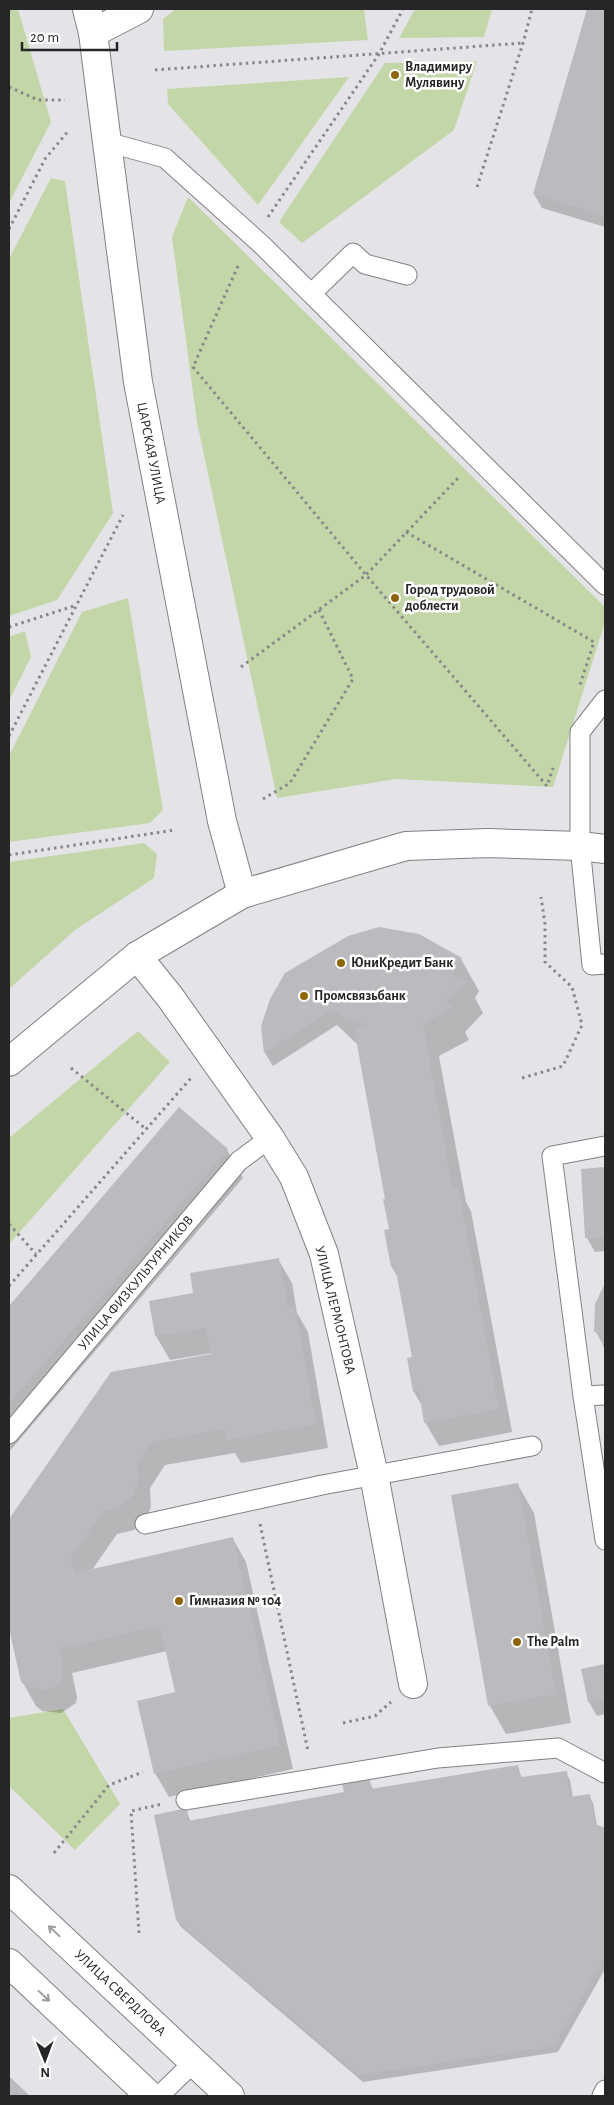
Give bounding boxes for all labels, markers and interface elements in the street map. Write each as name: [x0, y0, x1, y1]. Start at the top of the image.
scale bar: [22, 20, 118, 52]
text: 20 m: [30, 30, 59, 45]
place label: Владимиру Мулявину: [405, 60, 473, 90]
marker: Владимиру Мулявину: [389, 69, 401, 81]
street label: ЦАРСКАЯ УЛИЦА: [134, 401, 168, 505]
place label: Город трудовой доблести: [405, 583, 495, 613]
marker: Город трудовой доблести: [389, 592, 401, 604]
place label: ЮниКредит Банк: [351, 956, 453, 970]
marker: ЮниКредит Банк: [335, 957, 347, 969]
place label: Промсвязьбанк: [314, 989, 406, 1003]
marker: Промсвязьбанк: [298, 990, 310, 1002]
street label: УЛИЦА ФИЗКУЛЬТУРНИКОВ: [76, 1213, 196, 1353]
street label: УЛИЦА ЛЕРМОНТОВА: [312, 1245, 358, 1375]
place label: Гимназия № 104: [189, 1594, 281, 1608]
marker: Гимназия № 104: [173, 1595, 185, 1607]
place label: The Palm: [527, 1635, 579, 1649]
marker: The Palm: [511, 1636, 523, 1648]
one-way arrow: [48, 1925, 60, 1937]
street label: УЛИЦА СВЕРДЛОВА: [72, 1947, 168, 2039]
one-way arrow: [38, 1990, 51, 2002]
north arrow: [20, 2035, 70, 2085]
text: N: [40, 2065, 50, 2079]

